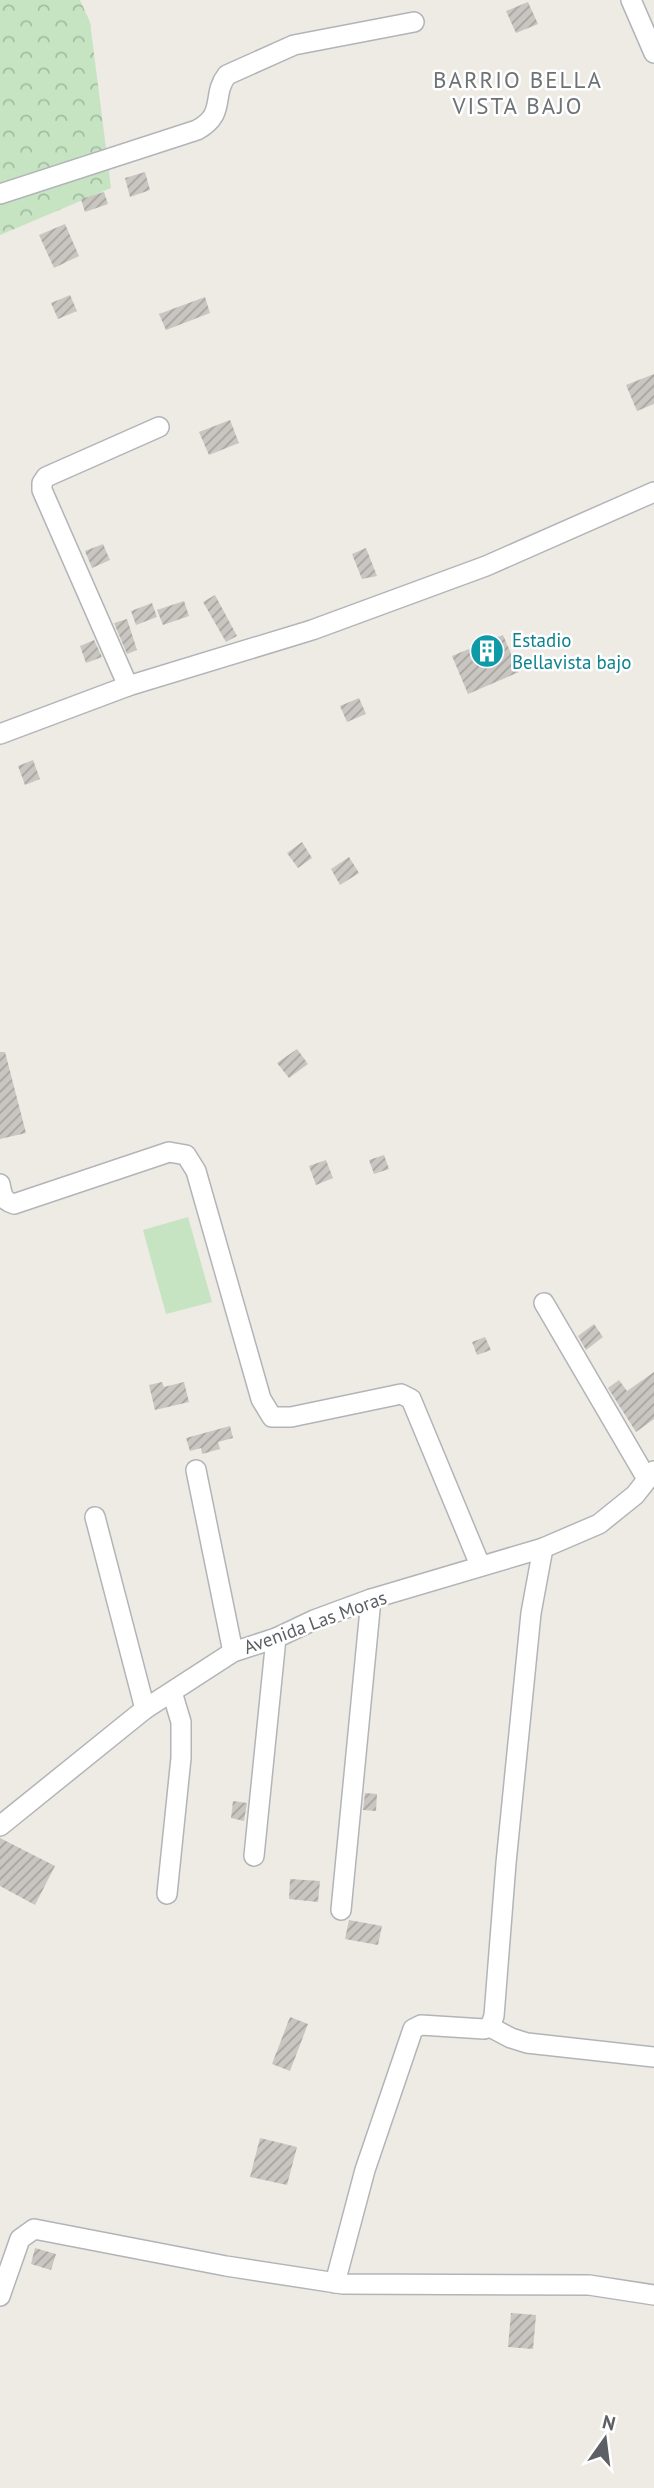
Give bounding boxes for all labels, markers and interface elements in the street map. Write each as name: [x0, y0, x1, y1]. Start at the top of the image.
district label: BARRIO BELLA VISTA BAJO: [433, 65, 603, 120]
place label: Estadio Bellavista bajo: [512, 628, 631, 674]
building icon: Estadio Bellavista bajo: [468, 632, 506, 670]
street label: Avenida Las Moras: [240, 1585, 390, 1659]
north arrow: [570, 2404, 640, 2474]
text: N: [600, 2409, 618, 2436]

